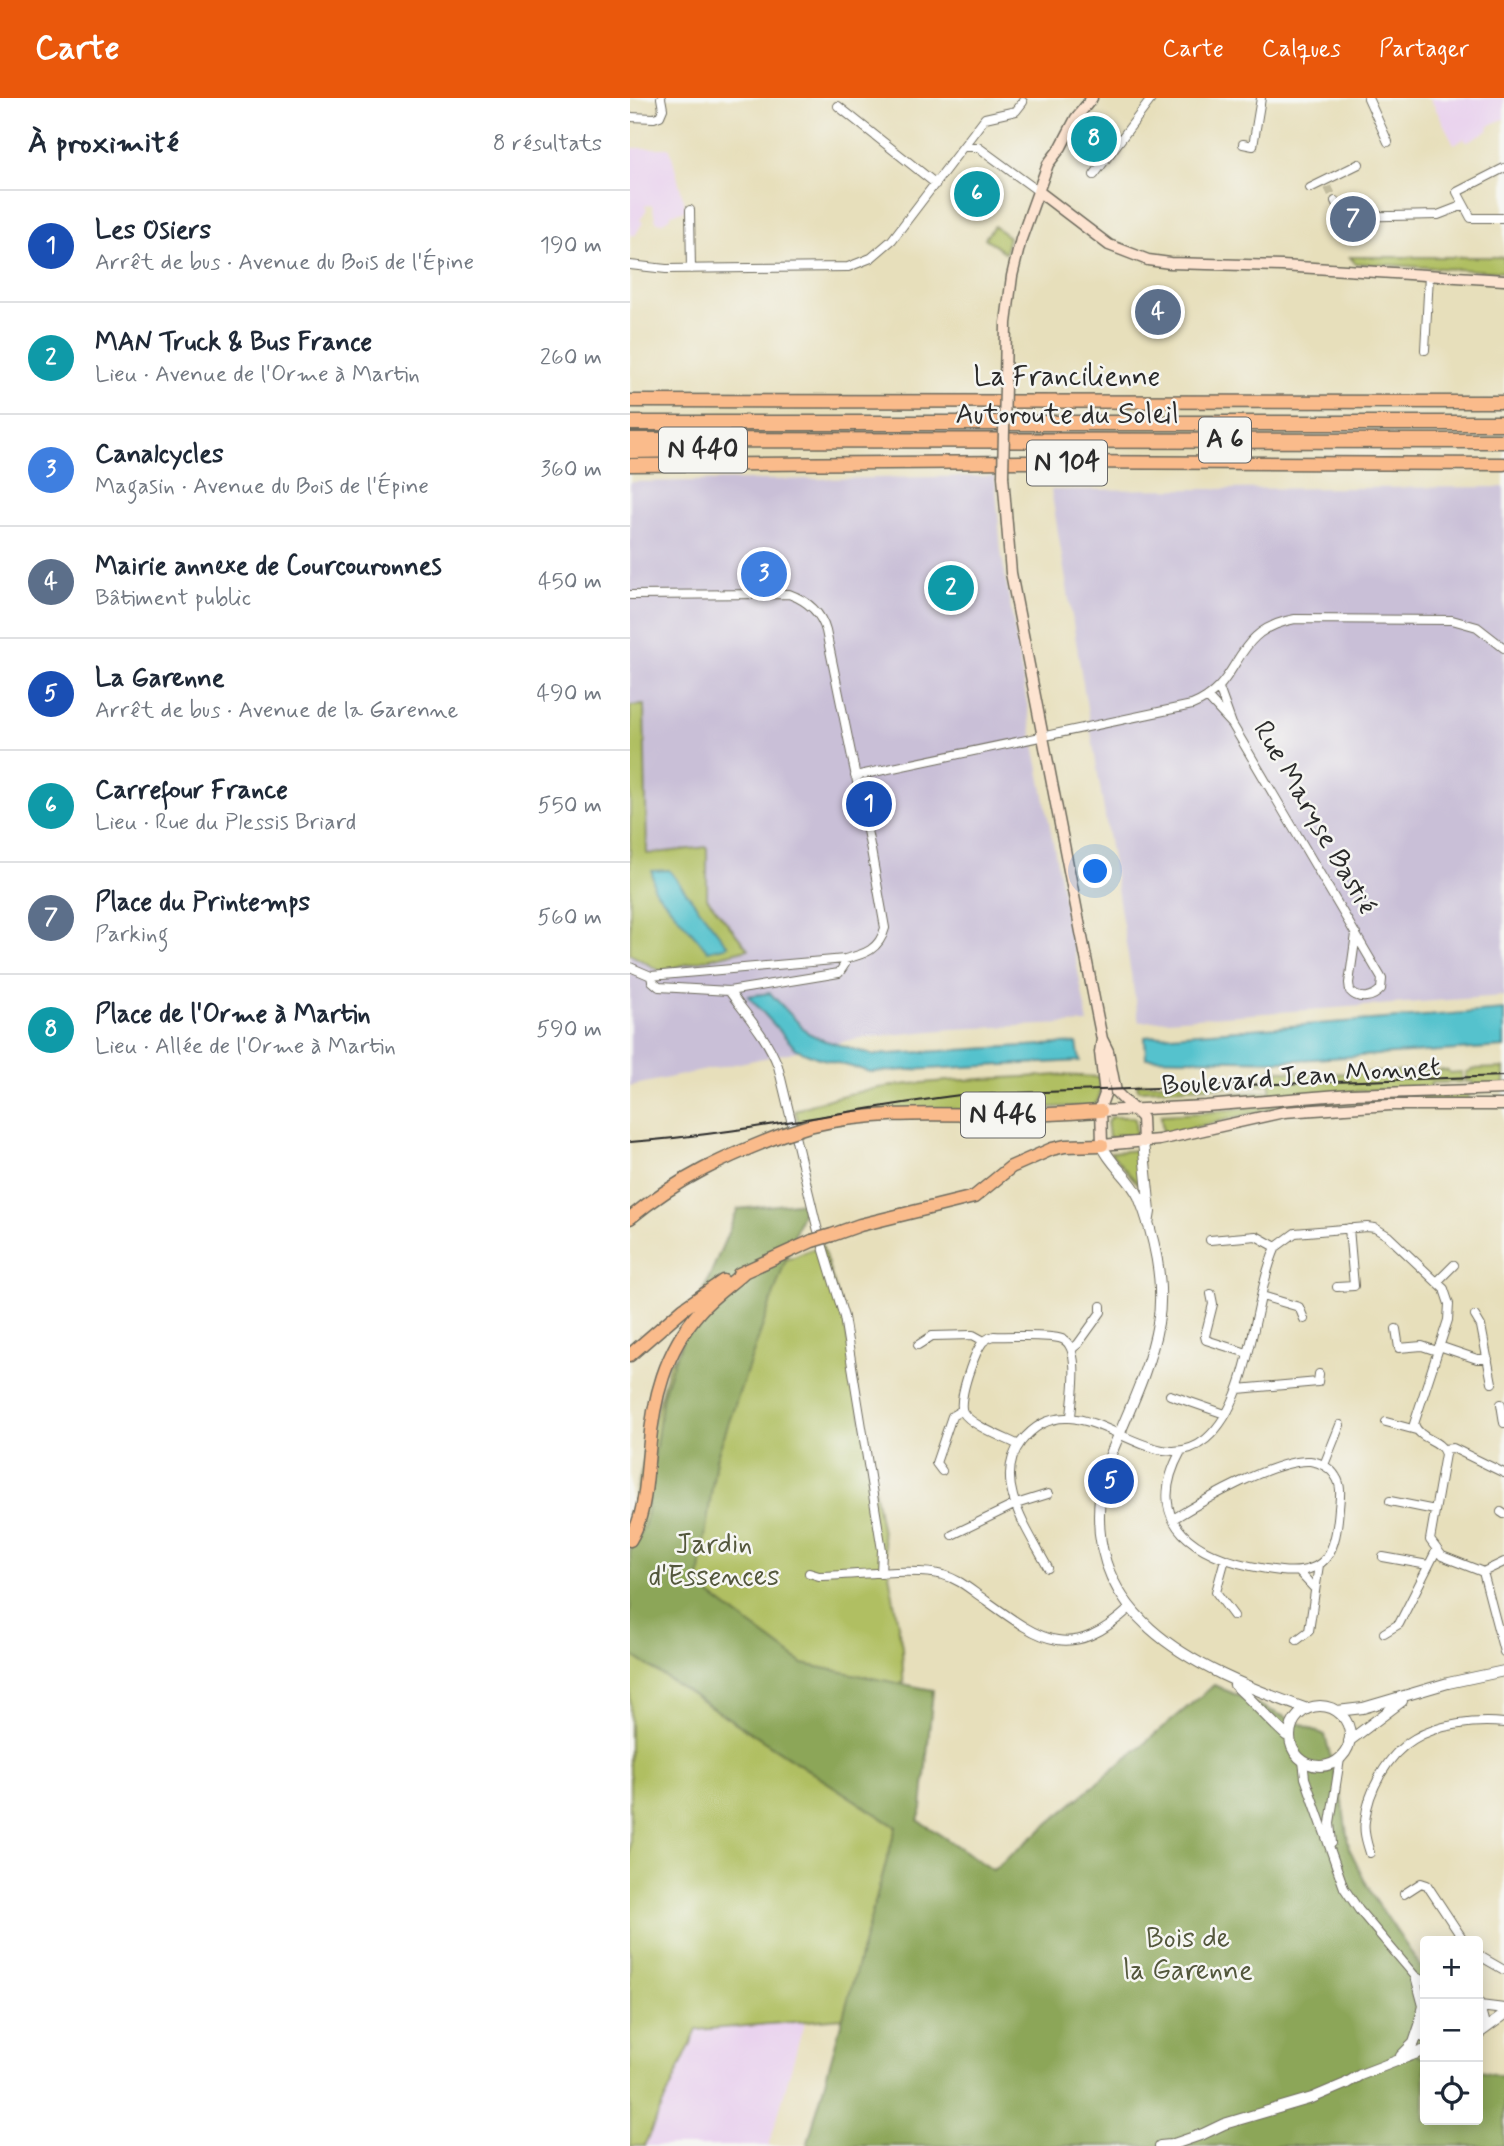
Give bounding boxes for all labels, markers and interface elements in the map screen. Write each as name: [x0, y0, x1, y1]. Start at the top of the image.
text: Carte: [35, 27, 120, 71]
text: Carte: [1162, 34, 1224, 65]
text: Calques: [1262, 34, 1341, 65]
text: Partager: [1379, 34, 1469, 65]
pin: 8: [1071, 113, 1117, 165]
text: À proximité: [28, 124, 179, 163]
text: 8 résultats: [493, 129, 602, 159]
pin: 6: [954, 168, 1000, 220]
pin: 7: [1330, 193, 1376, 245]
text: Les Osiers: [95, 214, 211, 248]
text: 1: [46, 231, 56, 261]
text: 190 m: [540, 231, 602, 261]
text: Arrêt de bus · Avenue du Bois de l'Épine: [95, 248, 474, 278]
pin: 4: [1135, 286, 1181, 338]
text: MAN Truck & Bus France: [95, 326, 372, 360]
text: 2: [45, 343, 57, 373]
text: 260 m: [540, 343, 602, 373]
street label: La Francilienne: [974, 359, 1160, 396]
text: Lieu · Avenue de l'Orme à Martin: [95, 360, 420, 390]
street label: Autoroute du Soleil: [955, 397, 1179, 434]
road number: A 6: [1199, 418, 1251, 462]
road number: N 440: [659, 428, 747, 472]
text: Canalcycles: [95, 438, 224, 472]
road number: N 104: [1027, 440, 1107, 486]
text: 3: [46, 455, 56, 485]
text: 360 m: [541, 455, 602, 485]
text: Magasin · Avenue du Bois de l'Épine: [95, 472, 429, 502]
pin: 3: [741, 548, 787, 600]
text: Mairie annexe de Courcouronnes: [95, 550, 442, 584]
pin: 2: [928, 562, 974, 614]
text: 4: [44, 567, 58, 597]
text: 450 m: [538, 567, 602, 597]
text: Bâtiment public: [95, 584, 251, 614]
text: La Garenne: [95, 662, 225, 696]
text: 5: [44, 679, 58, 709]
text: 490 m: [537, 679, 602, 709]
text: Arrêt de bus · Avenue de la Garenne: [95, 696, 458, 726]
street label: Rue Maryse Bastié: [1244, 715, 1384, 921]
text: Carrefour France: [95, 774, 288, 808]
pin: 1: [846, 778, 892, 830]
text: 6: [45, 791, 57, 821]
text: 550 m: [538, 791, 602, 821]
text: Lieu · Rue du Plessis Briard: [95, 808, 356, 838]
your location: [1078, 854, 1112, 888]
text: Place du Printemps: [95, 886, 310, 920]
text: 7: [44, 903, 58, 933]
text: 560 m: [537, 903, 602, 933]
text: Parking: [95, 920, 168, 950]
text: Place de l'Orme à Martin: [95, 998, 371, 1032]
text: 8: [45, 1015, 57, 1045]
text: 590 m: [536, 1015, 602, 1045]
text: Lieu · Allée de l'Orme à Martin: [95, 1032, 396, 1062]
street label: Boulevard Jean Monnet: [1160, 1049, 1442, 1105]
road number: N 446: [961, 1092, 1045, 1138]
pin: 5: [1088, 1455, 1134, 1507]
park label: Jardin d'Essences: [649, 1527, 779, 1596]
park label: Bois de la Garenne: [1123, 1921, 1253, 1990]
map controls: [1420, 1936, 1483, 2125]
button: +: [1420, 1936, 1483, 1999]
button: −: [1420, 1999, 1483, 2062]
button: locate: [1420, 2062, 1483, 2125]

